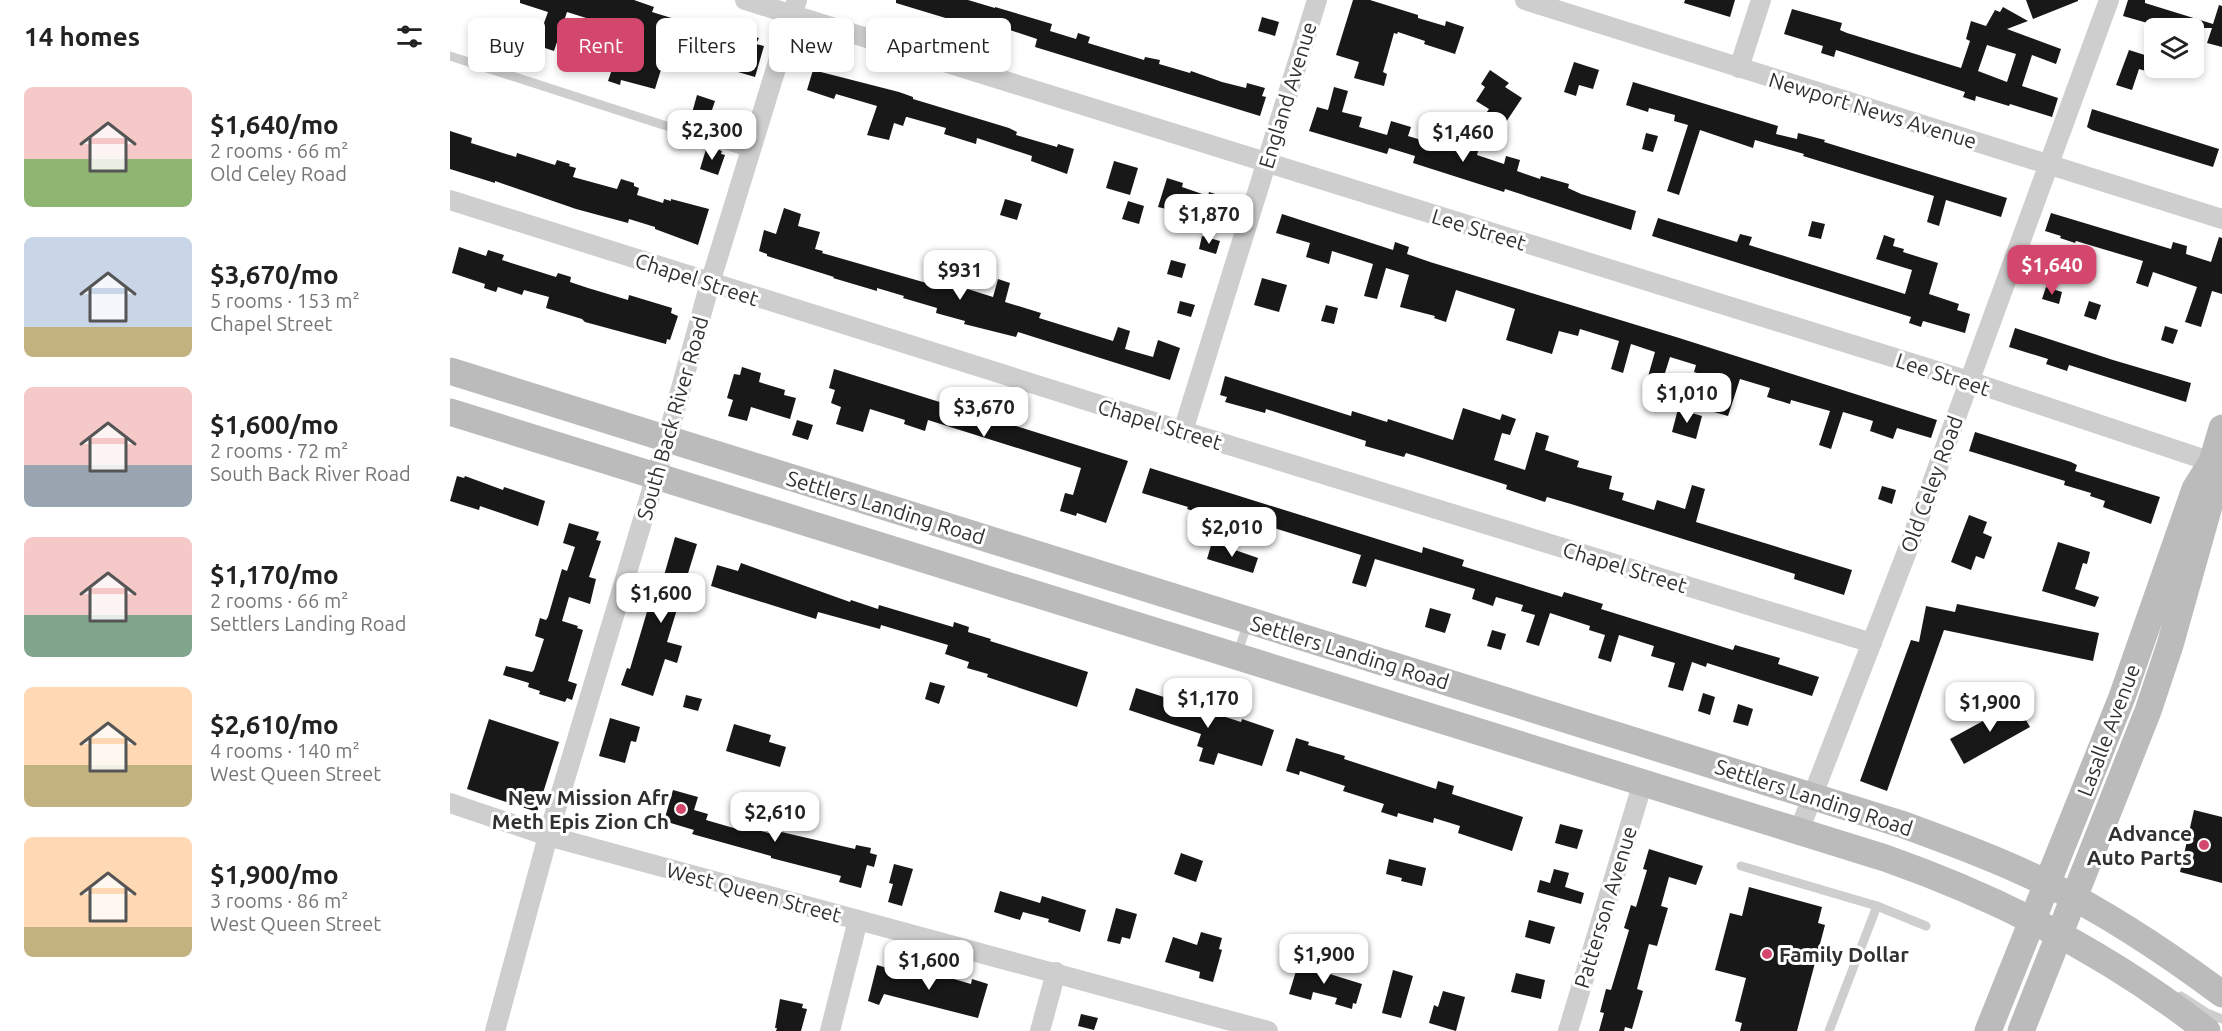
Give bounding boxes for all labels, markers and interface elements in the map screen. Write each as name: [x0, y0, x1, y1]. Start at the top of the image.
chip: Buy: [468, 18, 545, 72]
chip: Rent: [557, 18, 644, 72]
chip: Filters: [656, 18, 757, 72]
chip: New: [769, 18, 854, 72]
chip: Apartment: [866, 18, 1011, 72]
map controls: [2144, 18, 2204, 78]
button: layers: [2144, 18, 2204, 78]
street label: England Avenue: [1253, 19, 1321, 171]
icon: filters: [393, 20, 426, 53]
text: 14 homes: [24, 22, 140, 51]
street label: Newport News Avenue: [1766, 67, 1980, 153]
text: $1,640/mo: [210, 110, 339, 139]
pin: $2,300: [663, 110, 761, 161]
icon: home: [72, 111, 144, 183]
pin: $1,460: [1414, 112, 1512, 163]
text: $2,300: [681, 118, 743, 141]
text: $1,460: [1432, 120, 1494, 143]
text: 2 rooms · 66 m²: [210, 139, 348, 162]
text: Old Celey Road: [210, 162, 347, 185]
pin: $1,870: [1160, 194, 1258, 245]
text: $1,870: [1178, 202, 1240, 225]
street label: Lee Street: [1429, 203, 1529, 255]
pin: $1,640: [2003, 245, 2101, 296]
street label: Chapel Street: [632, 248, 762, 310]
pin: $931: [924, 250, 996, 301]
text: $1,640: [2021, 253, 2083, 276]
text: $931: [937, 258, 983, 281]
text: $3,670/mo: [210, 260, 339, 289]
icon: home: [72, 261, 144, 333]
text: 5 rooms · 153 m²: [210, 289, 360, 312]
text: Chapel Street: [210, 312, 332, 335]
street label: South Back River Road: [631, 313, 713, 523]
street label: Lee Street: [1893, 348, 1993, 400]
pin: $1,010: [1638, 373, 1736, 424]
text: $1,010: [1656, 381, 1718, 404]
pin: $3,670: [935, 387, 1033, 438]
street label: Chapel Street: [1095, 394, 1225, 454]
text: $3,670: [953, 395, 1015, 418]
text: $1,600/mo: [210, 410, 339, 439]
icon: home: [72, 411, 144, 483]
street label: Old Celey Road: [1895, 412, 1967, 556]
text: 2 rooms · 72 m²: [210, 439, 348, 462]
text: South Back River Road: [210, 462, 411, 485]
street label: Settlers Landing Road: [784, 465, 988, 549]
pin: $2,010: [1183, 507, 1281, 558]
text: $2,010: [1201, 515, 1263, 538]
street label: Chapel Street: [1560, 537, 1690, 597]
text: $1,170/mo: [210, 560, 339, 589]
icon: home: [72, 561, 144, 633]
pin: $1,600: [612, 573, 710, 624]
text: $1,600: [630, 581, 692, 604]
text: 2 rooms · 66 m²: [210, 589, 348, 612]
street label: Settlers Landing Road: [1248, 610, 1452, 694]
text: Settlers Landing Road: [210, 612, 406, 635]
street label: Lasalle Avenue: [2072, 661, 2144, 799]
pin: $1,170: [1159, 678, 1257, 729]
pin: $1,900: [1941, 682, 2039, 733]
text: $1,170: [1177, 686, 1239, 709]
text: $1,900: [1959, 690, 2021, 713]
text: $2,610/mo: [210, 710, 339, 739]
icon: home: [72, 711, 144, 783]
text: 4 rooms · 140 m²: [210, 739, 360, 762]
street label: Settlers Landing Road: [1712, 754, 1916, 840]
text: West Queen Street: [210, 762, 381, 785]
place label: New Mission Afr Meth Epis Zion Ch: [492, 785, 669, 833]
pin: $2,610: [726, 792, 824, 843]
text: $2,610: [744, 800, 806, 823]
marker: New Mission Afr Meth Epis Zion Ch: [674, 802, 688, 816]
place label: Advance Auto Parts: [2087, 821, 2192, 869]
street label: Patterson Avenue: [1569, 823, 1641, 991]
marker: Advance Auto Parts: [2197, 838, 2211, 852]
street label: West Queen Street: [664, 857, 844, 927]
text: $1,900/mo: [210, 860, 339, 889]
icon: home: [72, 861, 144, 933]
text: 3 rooms · 86 m²: [210, 889, 348, 912]
text: West Queen Street: [210, 912, 381, 935]
pin: $1,900: [1275, 934, 1373, 985]
pin: $1,600: [880, 940, 978, 991]
text: $1,900: [1293, 942, 1355, 965]
place label: Family Dollar: [1779, 942, 1909, 966]
marker: Family Dollar: [1760, 947, 1774, 961]
text: $1,600: [898, 948, 960, 971]

